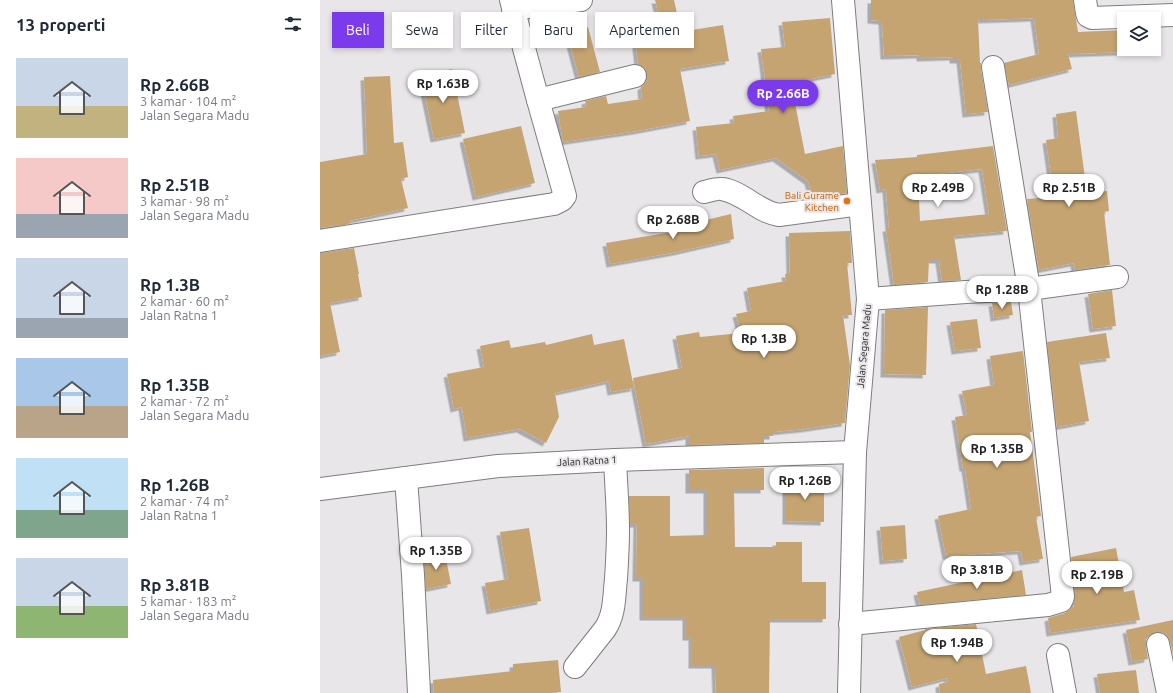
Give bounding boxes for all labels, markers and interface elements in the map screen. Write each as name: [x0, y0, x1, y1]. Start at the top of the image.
chip: Beli: [332, 12, 384, 48]
chip: Sewa: [392, 12, 453, 48]
chip: Filter: [461, 12, 522, 48]
chip: Baru: [530, 12, 587, 48]
chip: Apartemen: [595, 12, 694, 48]
map controls: [1117, 12, 1161, 56]
button: layers: [1117, 12, 1161, 56]
icon: filters: [282, 13, 304, 35]
text: 13 properti: [16, 15, 106, 34]
pin: Rp 1.63B: [402, 70, 484, 104]
icon: home: [48, 74, 96, 122]
text: Rp 2.66B: [140, 75, 210, 94]
text: Rp 1.63B: [416, 76, 470, 90]
pin: Rp 2.66B: [742, 80, 824, 114]
text: Rp 2.66B: [756, 86, 810, 100]
text: 3 kamar · 104 m²: [140, 94, 236, 108]
text: Jalan Segara Madu: [140, 108, 249, 122]
icon: home: [48, 174, 96, 222]
pin: Rp 2.49B: [897, 174, 979, 208]
pin: Rp 2.51B: [1028, 174, 1110, 208]
text: Rp 2.51B: [140, 175, 210, 194]
text: Rp 2.49B: [911, 180, 965, 194]
text: Rp 2.51B: [1042, 180, 1096, 194]
place label: Bali Gurame Kitchen: [785, 190, 839, 213]
text: 3 kamar · 98 m²: [140, 194, 229, 208]
marker: Bali Gurame Kitchen: [842, 196, 852, 206]
pin: Rp 2.68B: [632, 206, 714, 240]
text: Jalan Segara Madu: [140, 208, 249, 222]
text: Rp 2.68B: [646, 212, 700, 226]
icon: home: [48, 274, 96, 322]
text: Rp 1.3B: [140, 275, 200, 294]
pin: Rp 1.28B: [961, 276, 1043, 310]
text: Rp 1.28B: [975, 282, 1029, 296]
text: 2 kamar · 60 m²: [140, 294, 229, 308]
street label: Jalan Segara Madu: [855, 304, 873, 388]
text: Jalan Ratna 1: [140, 308, 218, 322]
pin: Rp 1.3B: [727, 325, 801, 359]
text: Rp 1.3B: [741, 331, 787, 345]
icon: home: [48, 374, 96, 422]
text: Rp 1.35B: [140, 375, 210, 394]
text: 2 kamar · 72 m²: [140, 394, 229, 408]
text: Jalan Segara Madu: [140, 408, 249, 422]
pin: Rp 1.35B: [956, 435, 1038, 469]
text: Rp 1.35B: [970, 441, 1024, 455]
street label: Jalan Ratna 1: [557, 454, 617, 468]
pin: Rp 1.26B: [764, 467, 846, 501]
text: Rp 1.26B: [778, 473, 832, 487]
icon: home: [48, 474, 96, 522]
text: Rp 1.26B: [140, 475, 210, 494]
text: 2 kamar · 74 m²: [140, 494, 229, 508]
text: Jalan Ratna 1: [140, 508, 218, 522]
pin: Rp 1.35B: [395, 537, 477, 571]
text: Rp 1.35B: [409, 543, 463, 557]
pin: Rp 3.81B: [936, 556, 1018, 590]
pin: Rp 2.19B: [1056, 561, 1138, 595]
text: Rp 3.81B: [950, 562, 1004, 576]
text: Rp 2.19B: [1070, 567, 1124, 581]
icon: home: [48, 574, 96, 622]
text: Rp 3.81B: [140, 575, 210, 594]
text: 5 kamar · 183 m²: [140, 594, 236, 608]
text: Jalan Segara Madu: [140, 608, 249, 622]
pin: Rp 1.94B: [916, 629, 998, 663]
text: Rp 1.94B: [930, 635, 984, 649]

